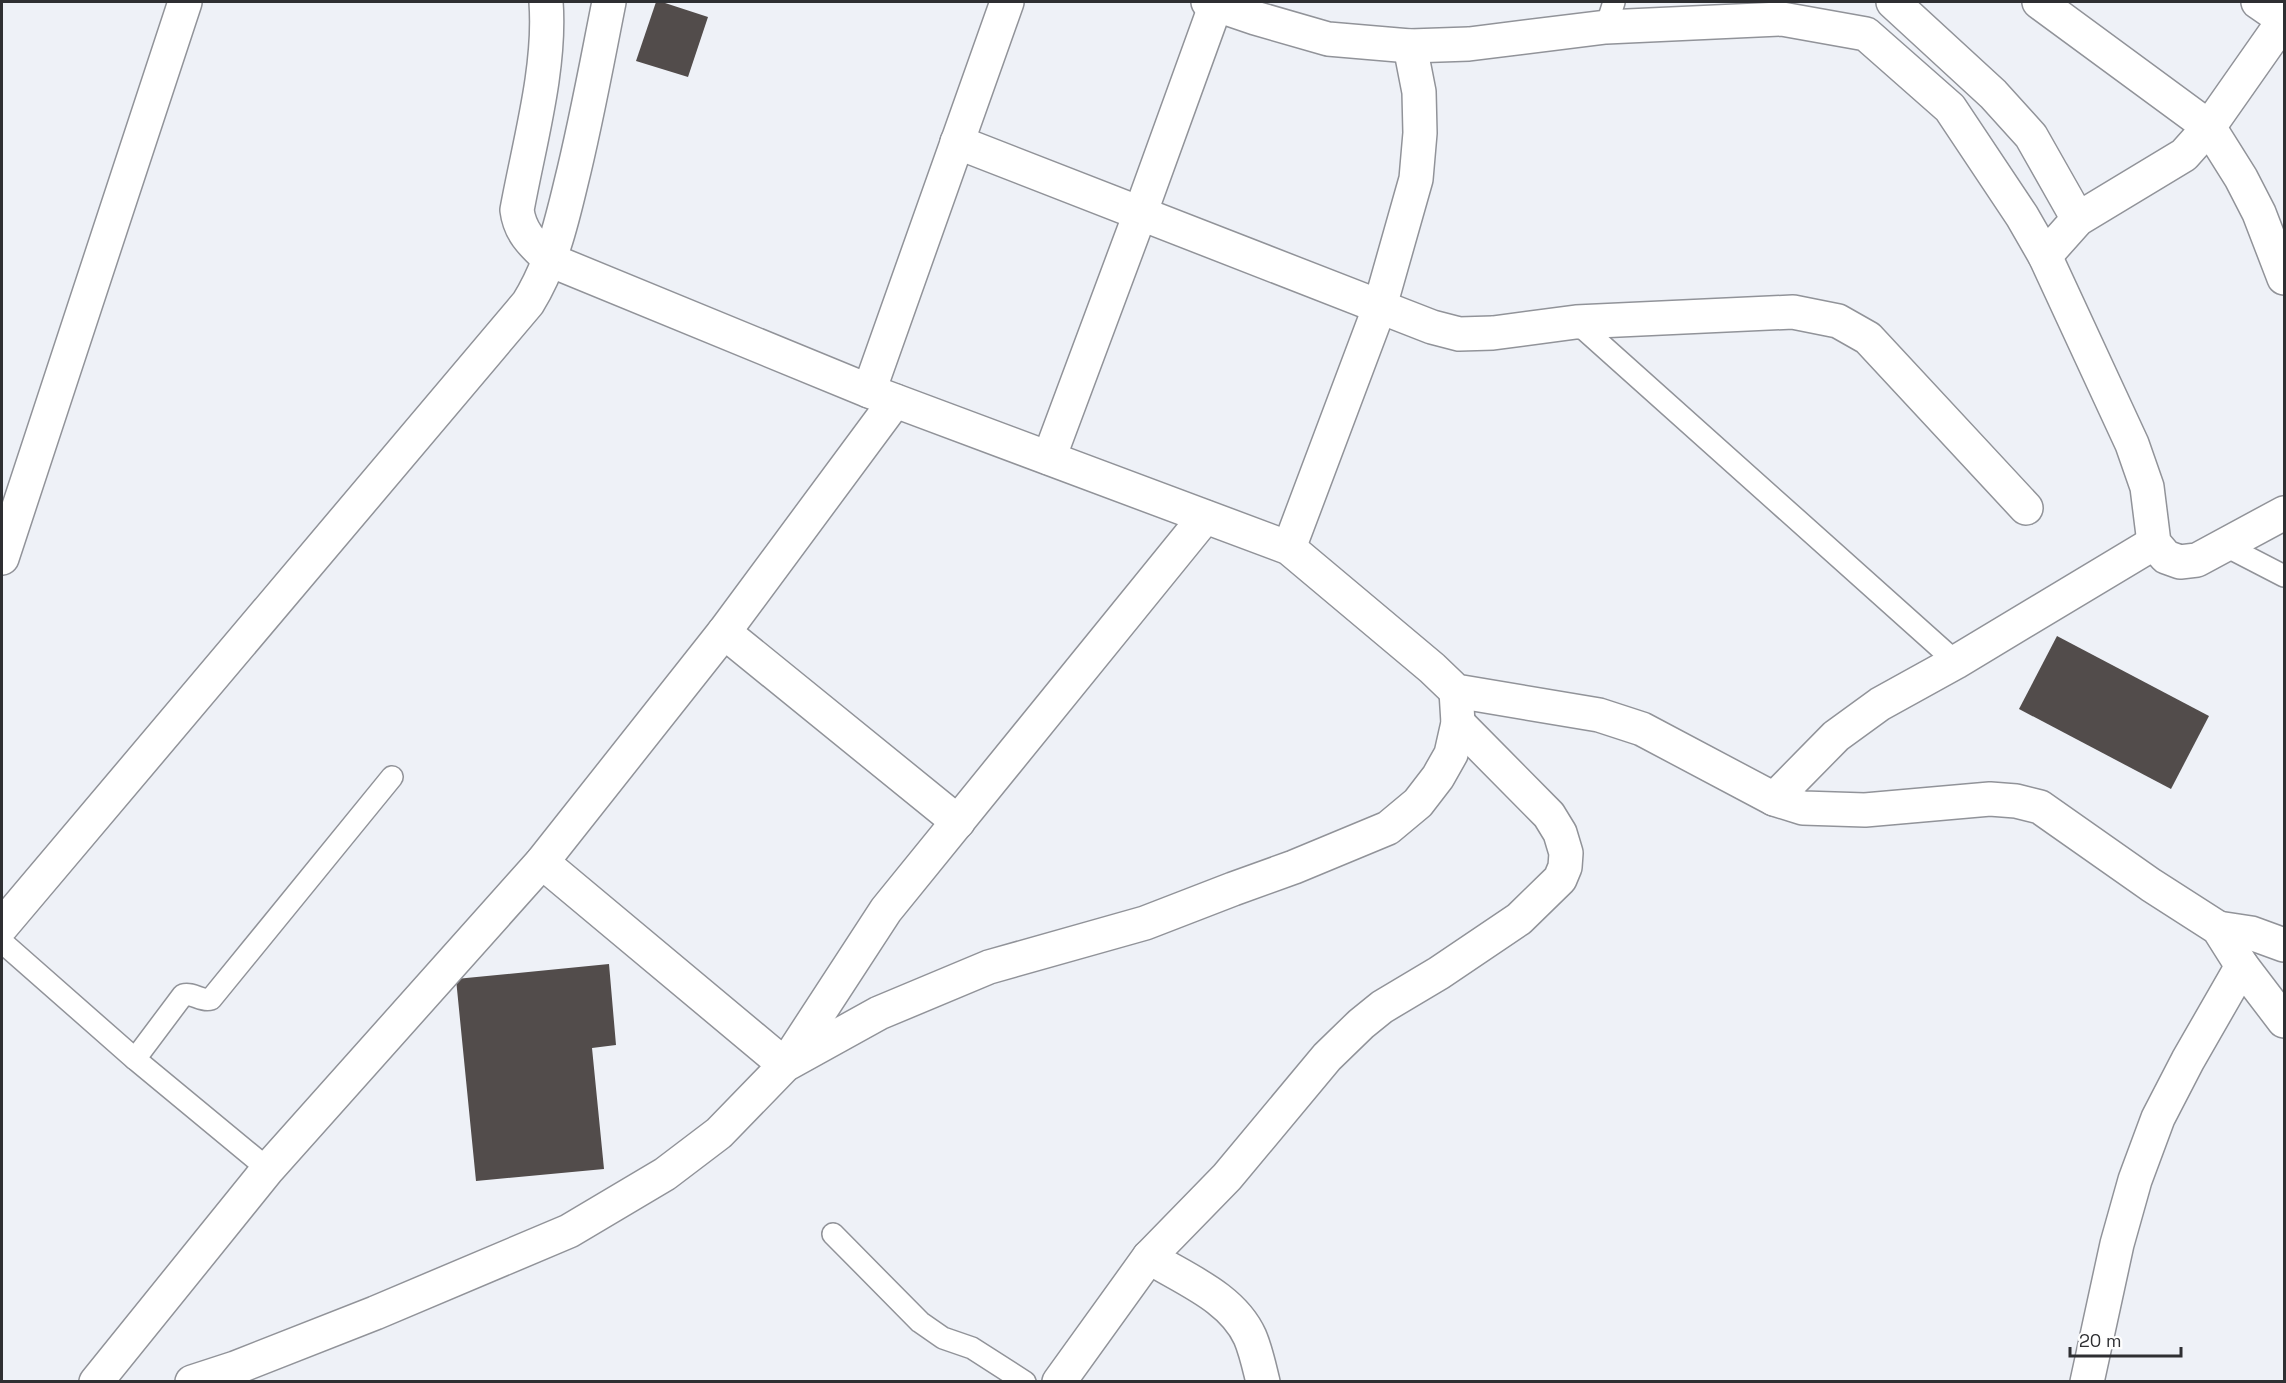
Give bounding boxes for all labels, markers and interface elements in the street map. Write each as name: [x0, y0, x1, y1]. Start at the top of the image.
scale bar: [2070, 1320, 2181, 1358]
text: 20 m: [2079, 1329, 2122, 1352]

